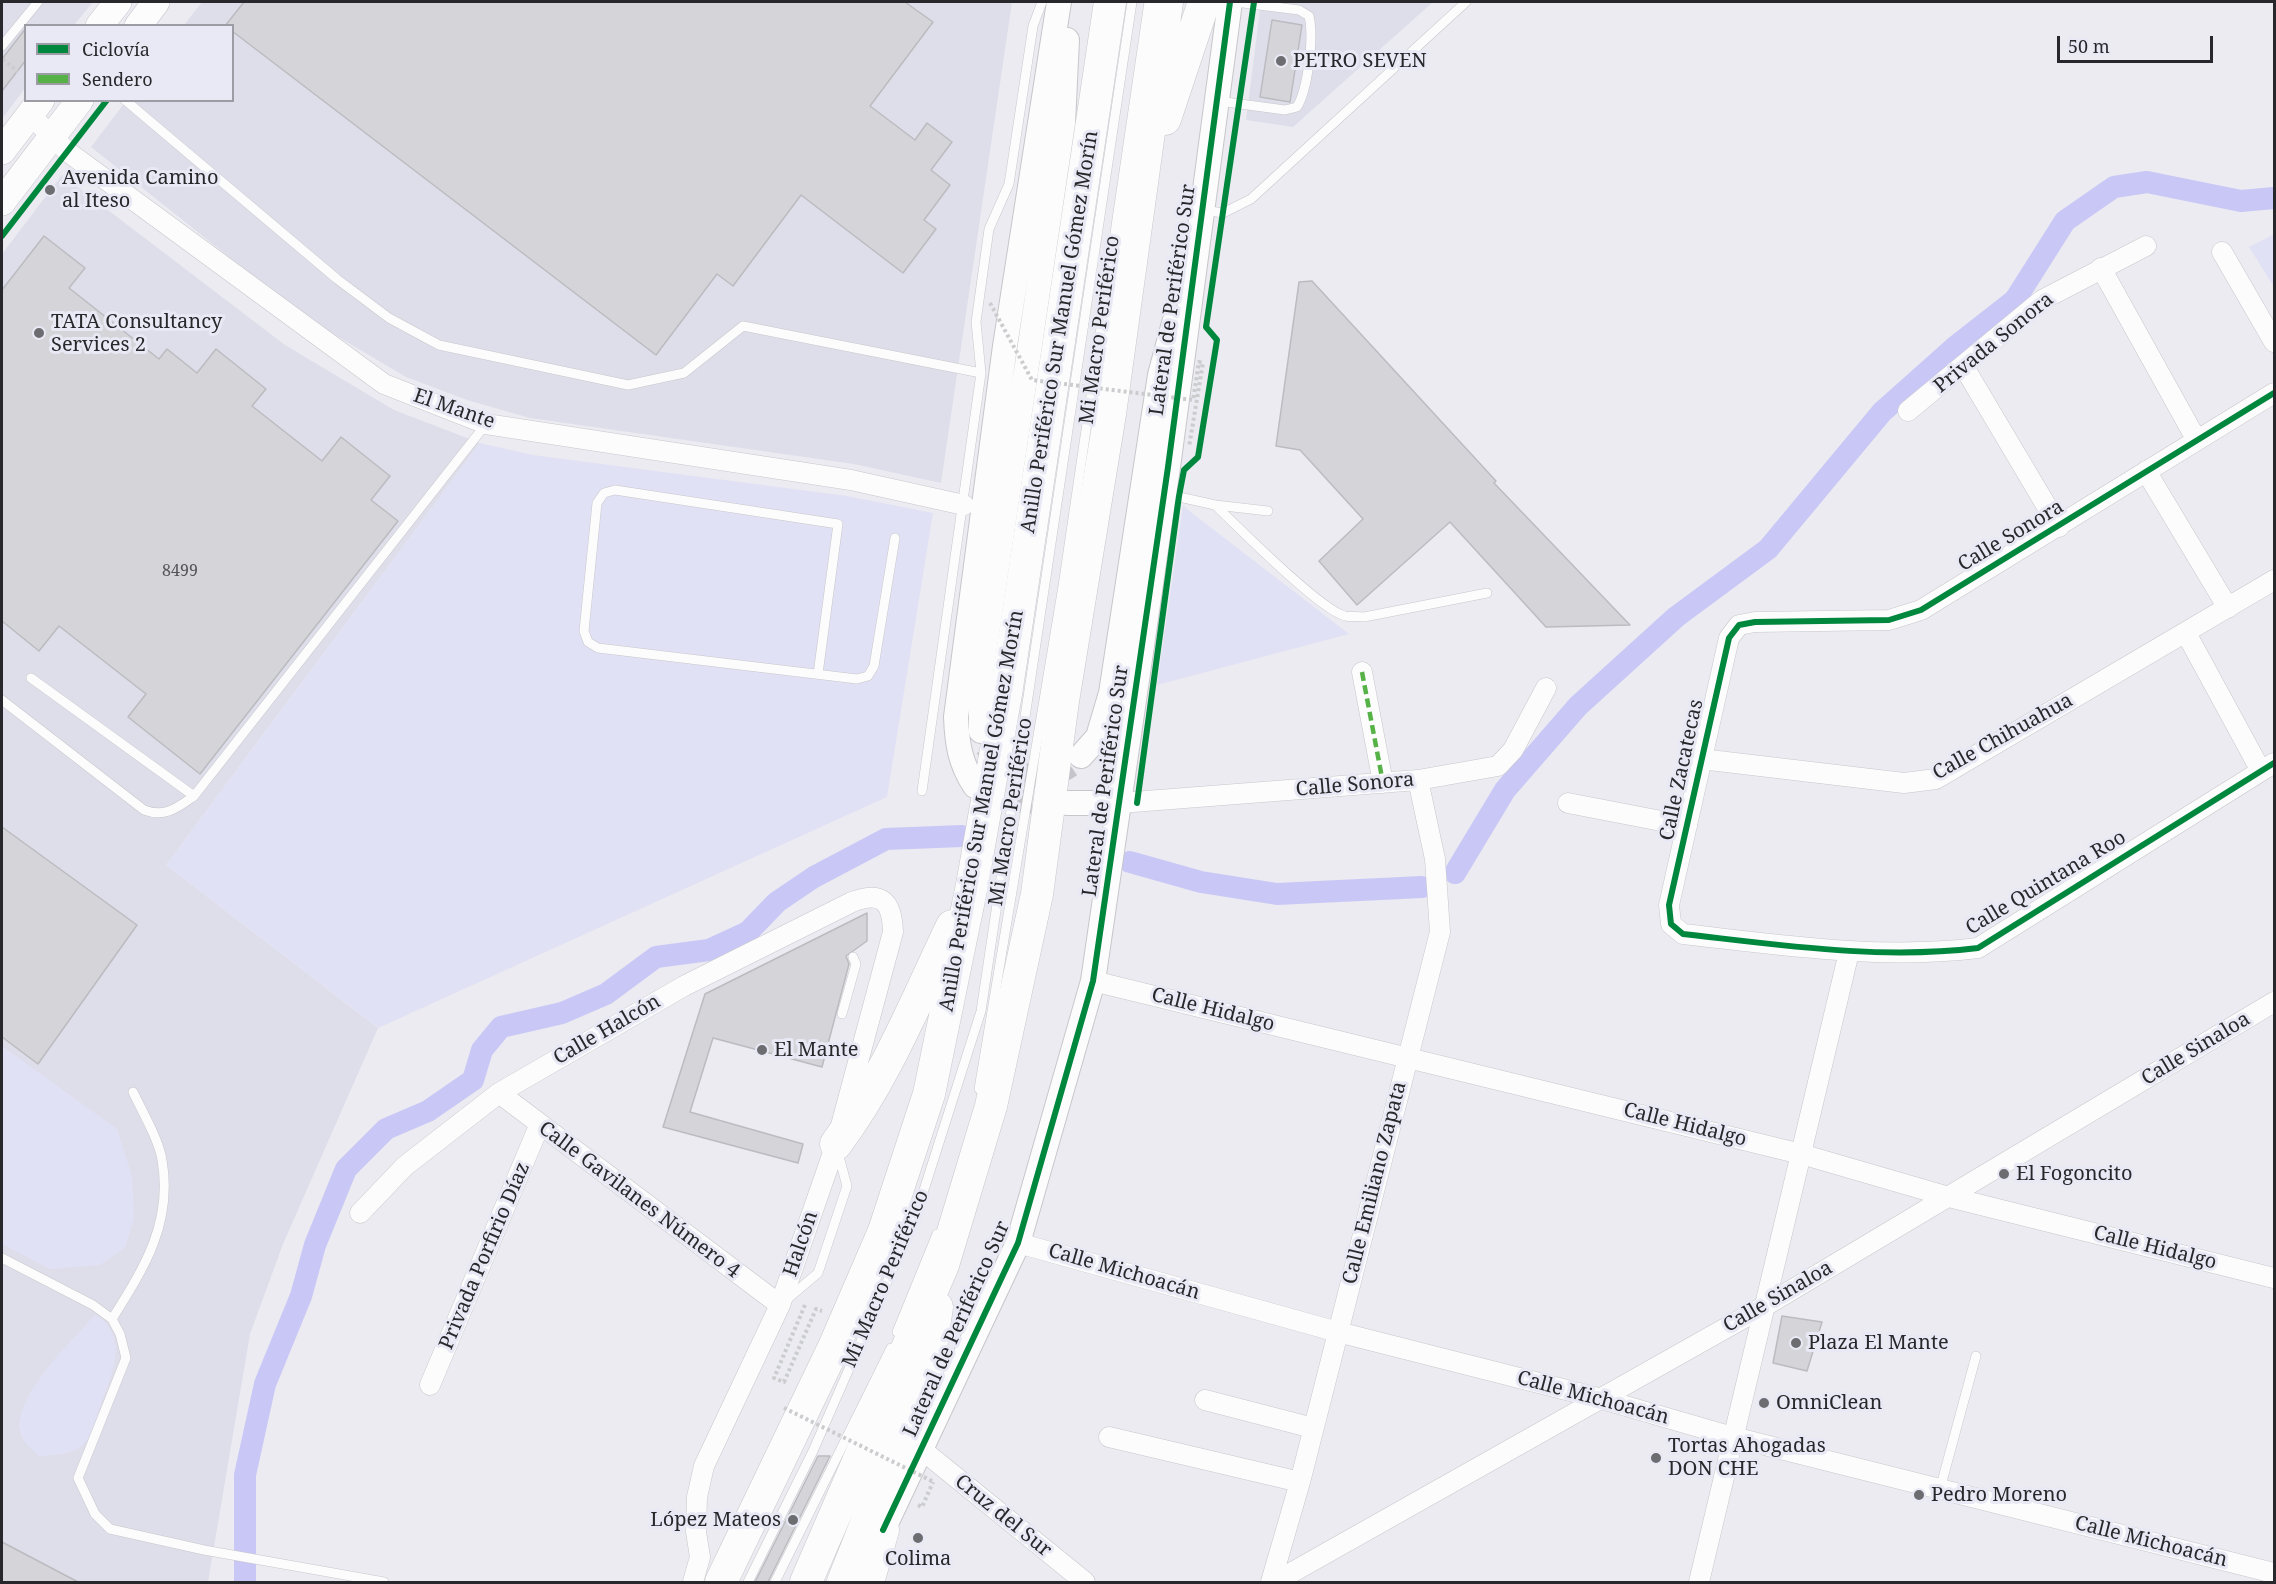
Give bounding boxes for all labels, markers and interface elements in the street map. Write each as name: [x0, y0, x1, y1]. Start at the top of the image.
legend: [24, 24, 234, 102]
scale bar: [2060, 24, 2216, 62]
text: 50 m: [2068, 34, 2110, 58]
text: Ciclovía: [82, 37, 150, 61]
place label: PETRO SEVEN: [1293, 49, 1427, 73]
marker: PETRO SEVEN: [1274, 54, 1288, 68]
text: Sendero: [82, 67, 153, 91]
street label: Anillo Periférico Sur Manuel Gómez Morín: [1016, 129, 1104, 535]
place label: Avenida Camino al Iteso: [62, 166, 218, 213]
marker: Avenida Camino al Iteso: [43, 183, 57, 197]
street label: Lateral de Periférico Sur: [1145, 183, 1201, 417]
street label: Mi Macro Periférico: [1075, 234, 1125, 426]
street label: Privada Sonora: [1929, 288, 2059, 398]
place label: TATA Consultancy Services 2: [51, 310, 222, 357]
marker: TATA Consultancy Services 2: [32, 326, 46, 340]
street label: El Mante: [410, 384, 498, 434]
street label: Calle Sonora: [1954, 495, 2068, 577]
house number: 8499: [162, 561, 198, 581]
street label: Anillo Periférico Sur Manuel Gómez Morín: [935, 608, 1029, 1014]
street label: Lateral de Periférico Sur: [1078, 664, 1134, 898]
street label: Calle Chihuahua: [1929, 689, 2077, 785]
street label: Calle Zacatecas: [1655, 697, 1709, 843]
street label: Mi Macro Periférico: [984, 716, 1038, 908]
street label: Calle Sonora: [1295, 768, 1415, 802]
street label: Calle Quintana Roo: [1962, 826, 2130, 940]
street label: Calle Hidalgo: [1149, 983, 1277, 1037]
street label: Calle Halcón: [549, 990, 665, 1070]
street label: Calle Sinaloa: [2137, 1007, 2255, 1091]
place label: El Mante: [774, 1038, 859, 1062]
marker: El Mante: [755, 1043, 769, 1057]
street label: Calle Emiliano Zapata: [1338, 1079, 1412, 1287]
street label: Calle Hidalgo: [1621, 1098, 1749, 1152]
street label: Calle Gavilanes Número 4: [534, 1117, 744, 1283]
street label: Privada Porfirio Díaz: [435, 1159, 535, 1353]
place label: El Fogoncito: [2016, 1162, 2132, 1186]
marker: El Fogoncito: [1997, 1167, 2011, 1181]
street label: Mi Macro Periférico: [838, 1187, 934, 1371]
street label: Halcón: [779, 1208, 823, 1280]
street label: Lateral de Periférico Sur: [899, 1218, 1015, 1440]
street label: Calle Hidalgo: [2091, 1221, 2219, 1275]
street label: Calle Michoacán: [1046, 1239, 1202, 1305]
street label: Calle Sinaloa: [1719, 1256, 1837, 1338]
place label: Plaza El Mante: [1808, 1331, 1949, 1355]
marker: Plaza El Mante: [1789, 1336, 1803, 1350]
street label: Calle Michoacán: [1514, 1366, 1672, 1430]
place label: OmniClean: [1776, 1391, 1882, 1415]
marker: OmniClean: [1757, 1396, 1771, 1410]
place label: Tortas Ahogadas DON CHE: [1668, 1434, 1826, 1481]
marker: Tortas Ahogadas DON CHE: [1649, 1451, 1663, 1465]
street label: Cruz del Sur: [950, 1470, 1056, 1562]
place label: Pedro Moreno: [1931, 1483, 2067, 1507]
marker: Pedro Moreno: [1912, 1488, 1926, 1502]
place label: López Mateos: [650, 1508, 781, 1532]
street label: Calle Michoacán: [2072, 1511, 2230, 1573]
marker: López Mateos: [786, 1513, 800, 1527]
marker: Colima: [911, 1531, 925, 1545]
place label: Colima: [885, 1547, 951, 1571]

